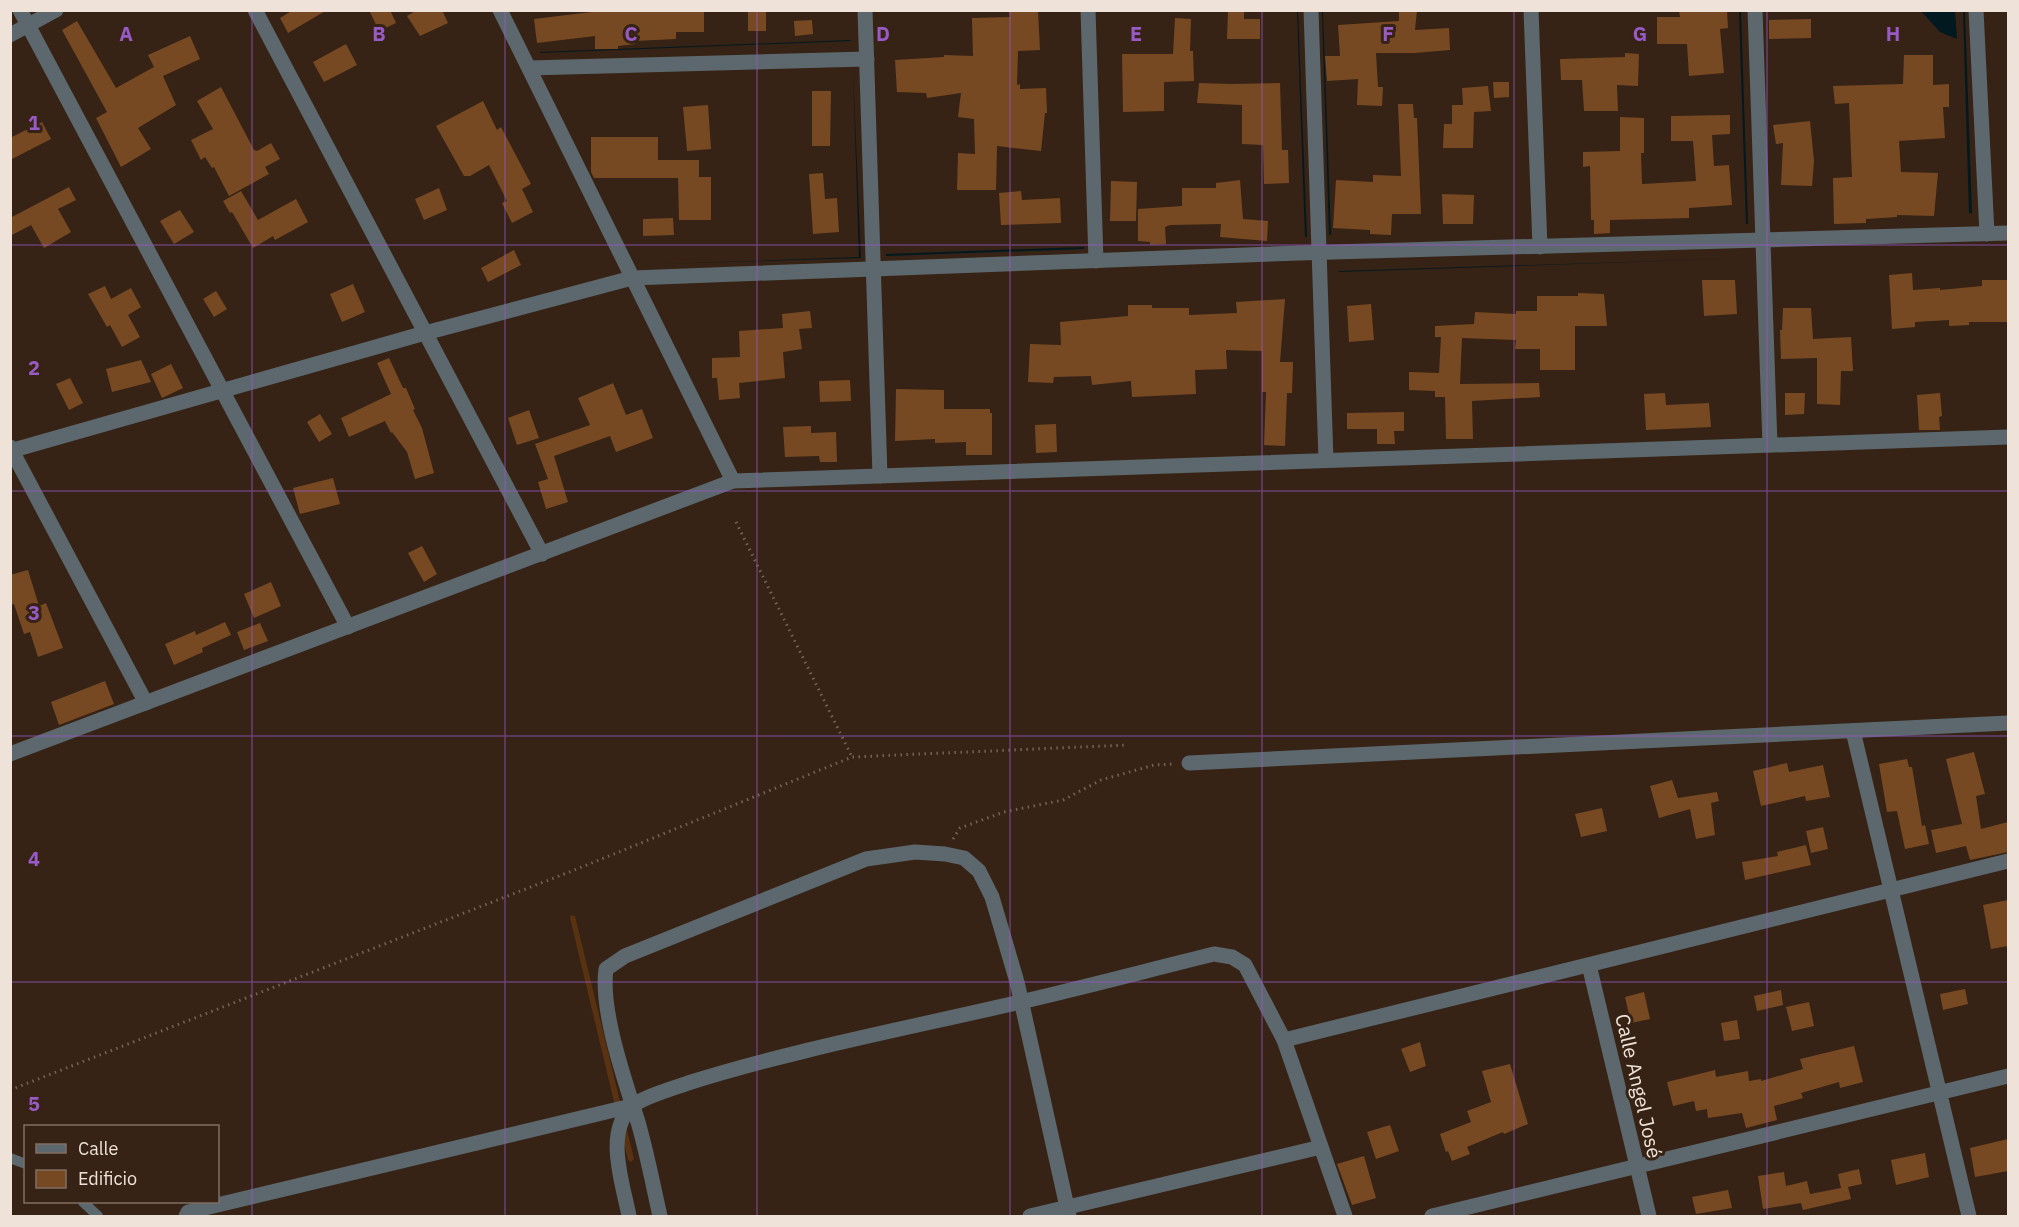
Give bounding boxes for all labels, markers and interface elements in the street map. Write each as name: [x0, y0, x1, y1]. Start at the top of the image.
text: A: [119, 20, 133, 47]
text: B: [372, 20, 386, 47]
text: C: [624, 20, 638, 47]
text: D: [876, 20, 890, 47]
text: E: [1130, 20, 1142, 47]
text: F: [1382, 20, 1394, 47]
text: G: [1633, 20, 1647, 47]
text: H: [1886, 20, 1900, 47]
text: 1: [28, 109, 40, 136]
text: 2: [28, 354, 40, 381]
text: 3: [28, 599, 40, 626]
text: 4: [28, 845, 40, 872]
street label: Calle Angel José: [1609, 1011, 1669, 1161]
text: 5: [28, 1090, 40, 1117]
legend: [24, 1125, 219, 1203]
text: Calle: [78, 1137, 118, 1160]
text: Edificio: [78, 1167, 137, 1190]

